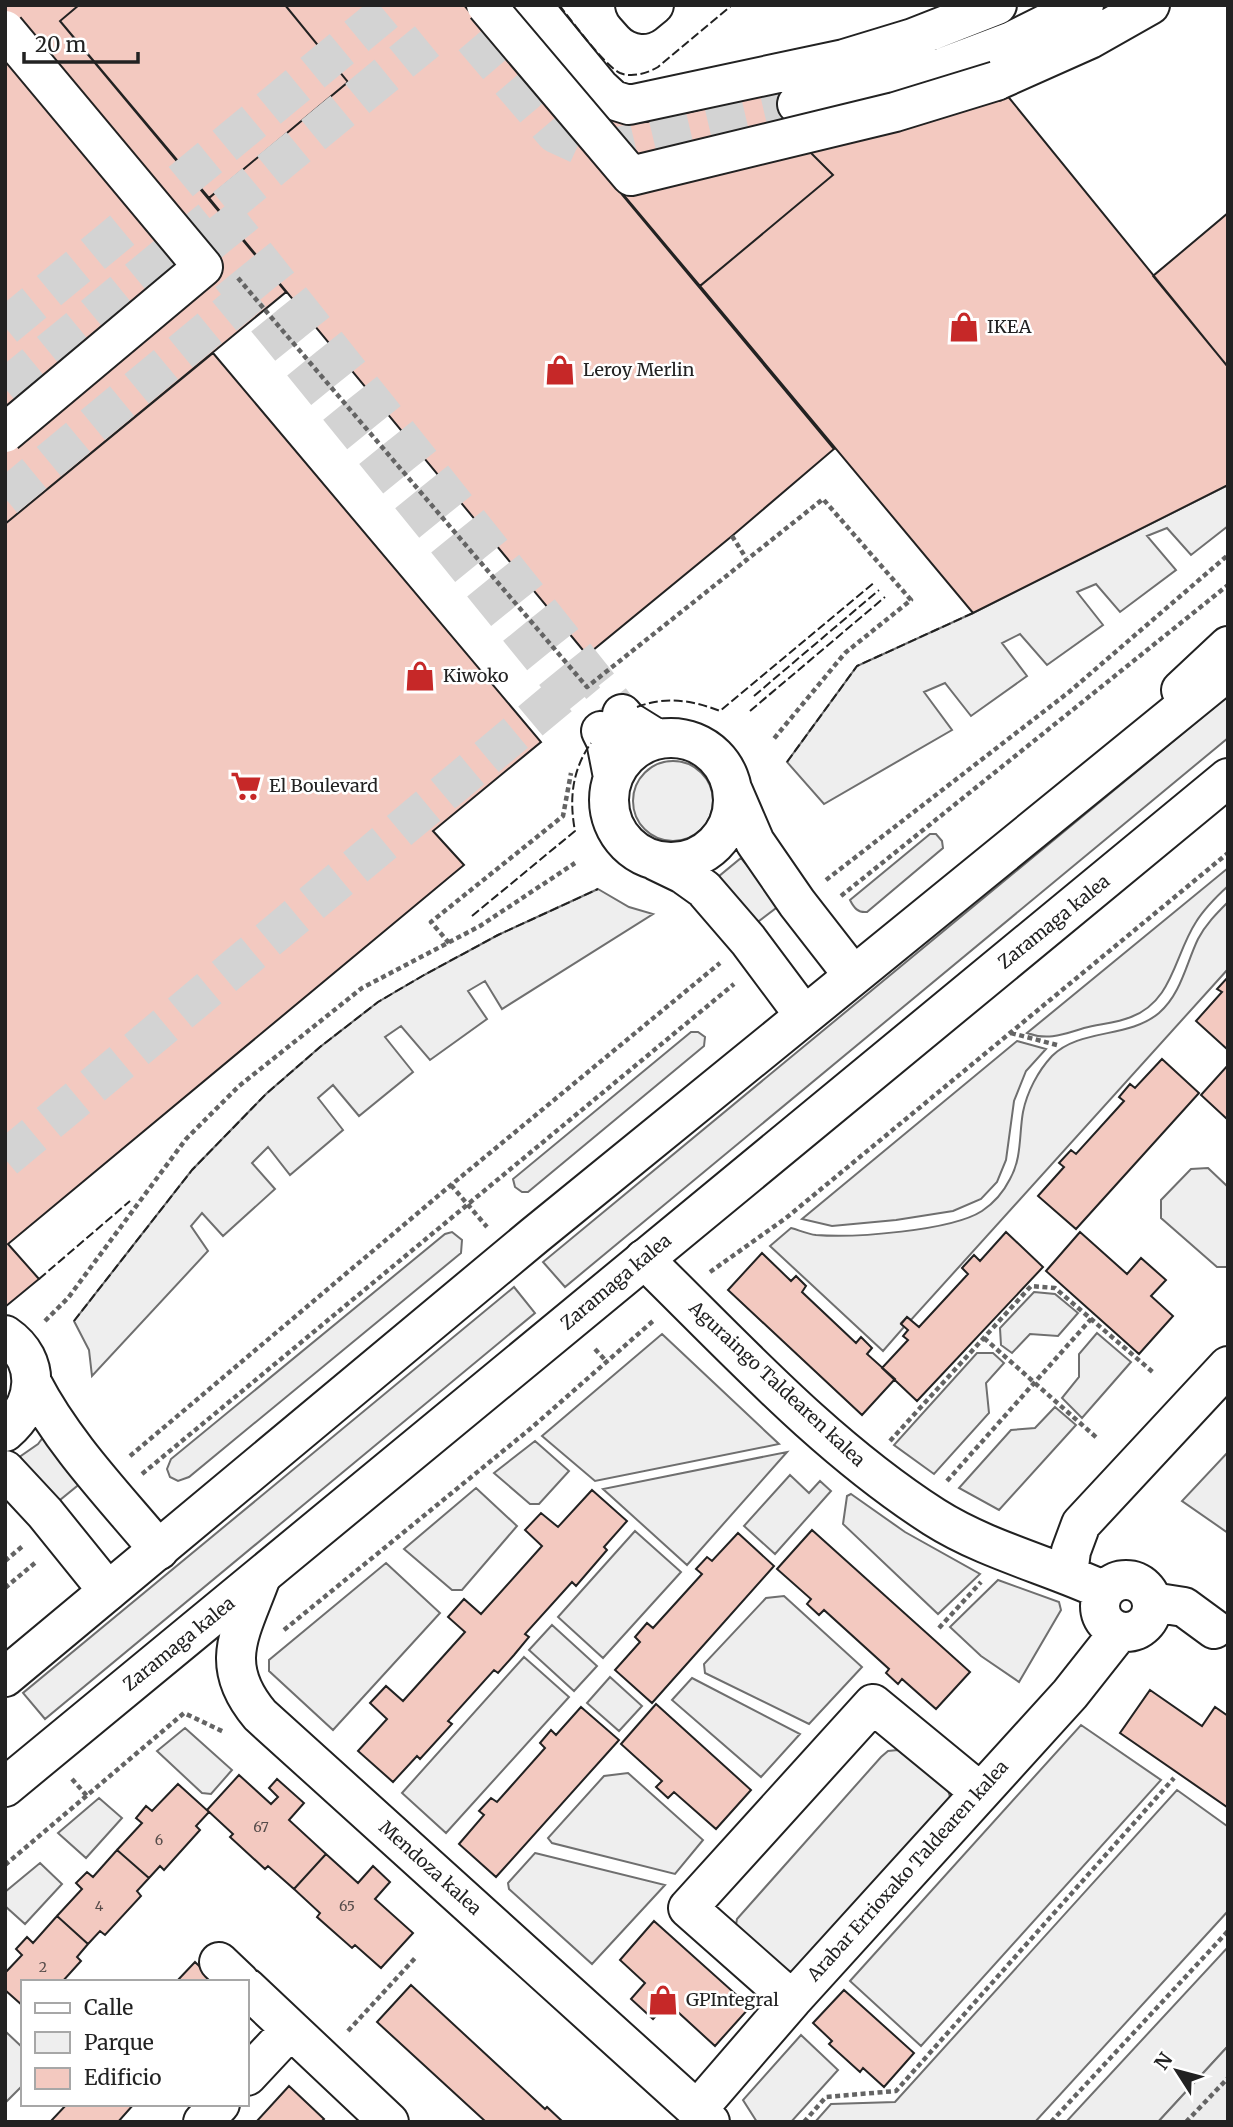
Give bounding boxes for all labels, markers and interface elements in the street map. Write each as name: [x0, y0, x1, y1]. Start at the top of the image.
scale bar: [24, 21, 138, 65]
text: 20 m: [35, 31, 87, 58]
shop icon: IKEA: [947, 310, 981, 344]
place label: IKEA: [987, 315, 1032, 338]
shop icon: Leroy Merlin: [543, 353, 577, 387]
place label: Leroy Merlin: [583, 358, 695, 381]
shop icon: Kiwoko: [403, 659, 437, 693]
place label: Kiwoko: [443, 664, 508, 687]
supermarket icon: El Boulevard: [229, 769, 263, 803]
place label: El Boulevard: [269, 774, 378, 797]
street label: Zaramaga kalea: [993, 869, 1114, 974]
street label: Zaramaga kalea: [556, 1228, 676, 1335]
street label: Aguraingo Taldearen kalea: [684, 1295, 870, 1471]
street label: Zaramaga kalea: [118, 1591, 239, 1696]
street label: Arabar Errioxako Taldearen kalea: [802, 1755, 1013, 1987]
street label: Mendoza kalea: [374, 1816, 487, 1920]
house number: 67: [253, 1818, 269, 1836]
house number: 6: [155, 1831, 163, 1849]
house number: 4: [95, 1897, 104, 1915]
house number: 65: [339, 1897, 355, 1915]
house number: 2: [39, 1958, 47, 1976]
legend: [21, 1980, 248, 2106]
shop icon: GPIntegral: [646, 1983, 680, 2017]
place label: GPIntegral: [686, 1988, 779, 2011]
text: Calle: [84, 1994, 133, 2021]
text: Parque: [84, 2029, 154, 2056]
north arrow: [1142, 2036, 1212, 2106]
text: N: [1149, 2048, 1177, 2074]
text: Edificio: [84, 2064, 161, 2091]

